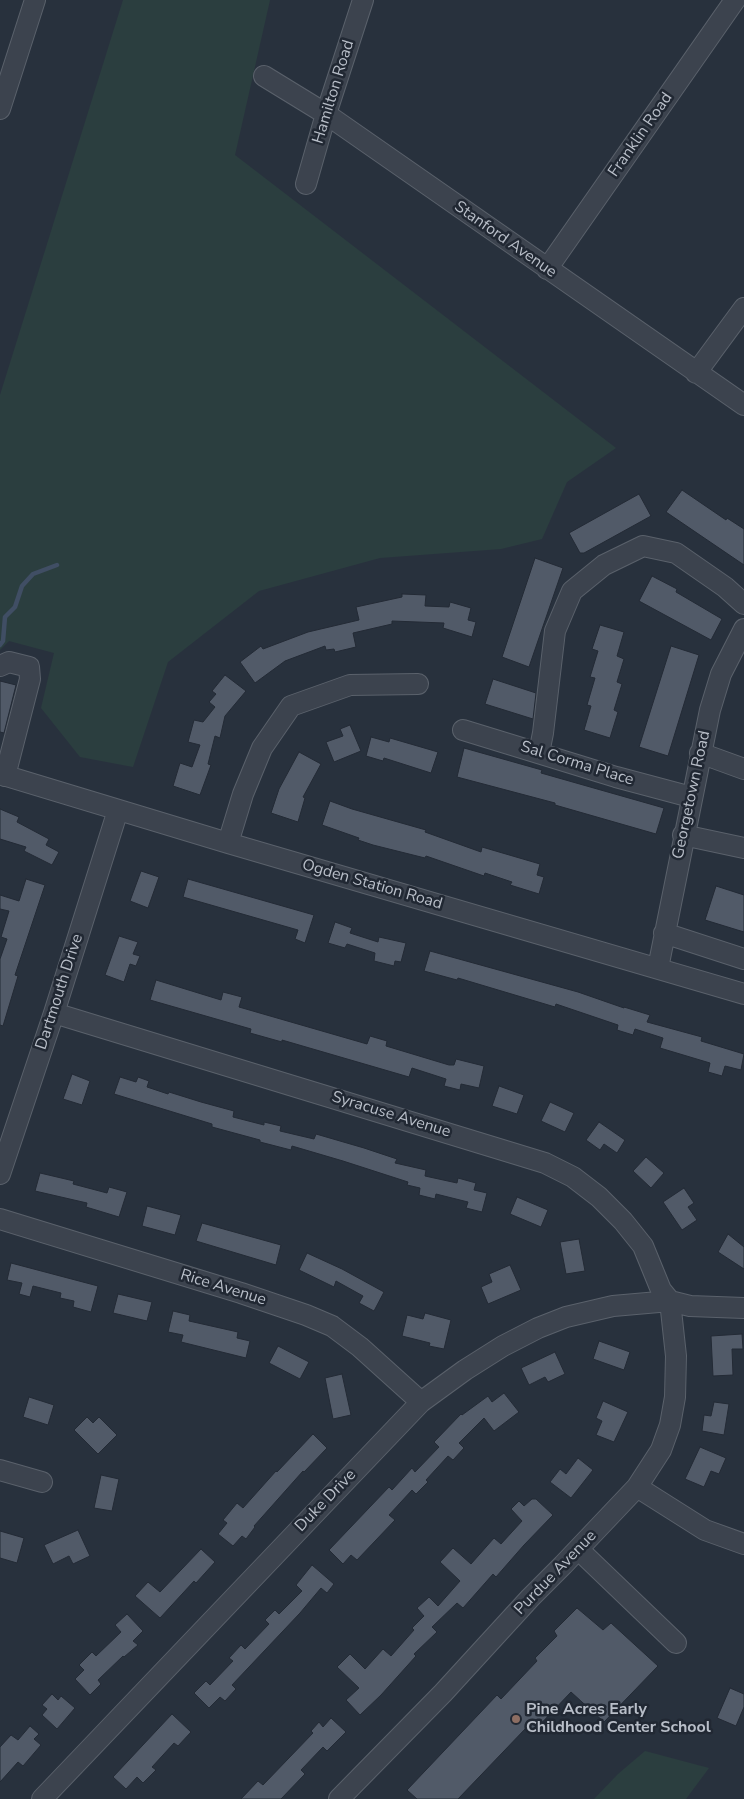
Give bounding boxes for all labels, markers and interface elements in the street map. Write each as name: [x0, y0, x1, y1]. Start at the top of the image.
street label: Hamilton Road: [309, 38, 359, 146]
street label: Franklin Road: [605, 89, 677, 181]
street label: Stanford Avenue: [450, 198, 560, 282]
street label: Georgetown Road: [669, 729, 715, 861]
street label: Sal Corma Place: [518, 738, 636, 790]
street label: Ogden Station Road: [300, 856, 444, 914]
street label: Dartmouth Drive: [32, 932, 88, 1052]
street label: Syracuse Avenue: [329, 1088, 453, 1142]
street label: Rice Avenue: [178, 1266, 268, 1310]
street label: Duke Drive: [292, 1466, 360, 1536]
street label: Purdue Avenue: [511, 1527, 601, 1619]
place label: Pine Acres Early Childhood Center School: [526, 1700, 711, 1738]
marker: Pine Acres Early Childhood Center School: [510, 1713, 522, 1725]

